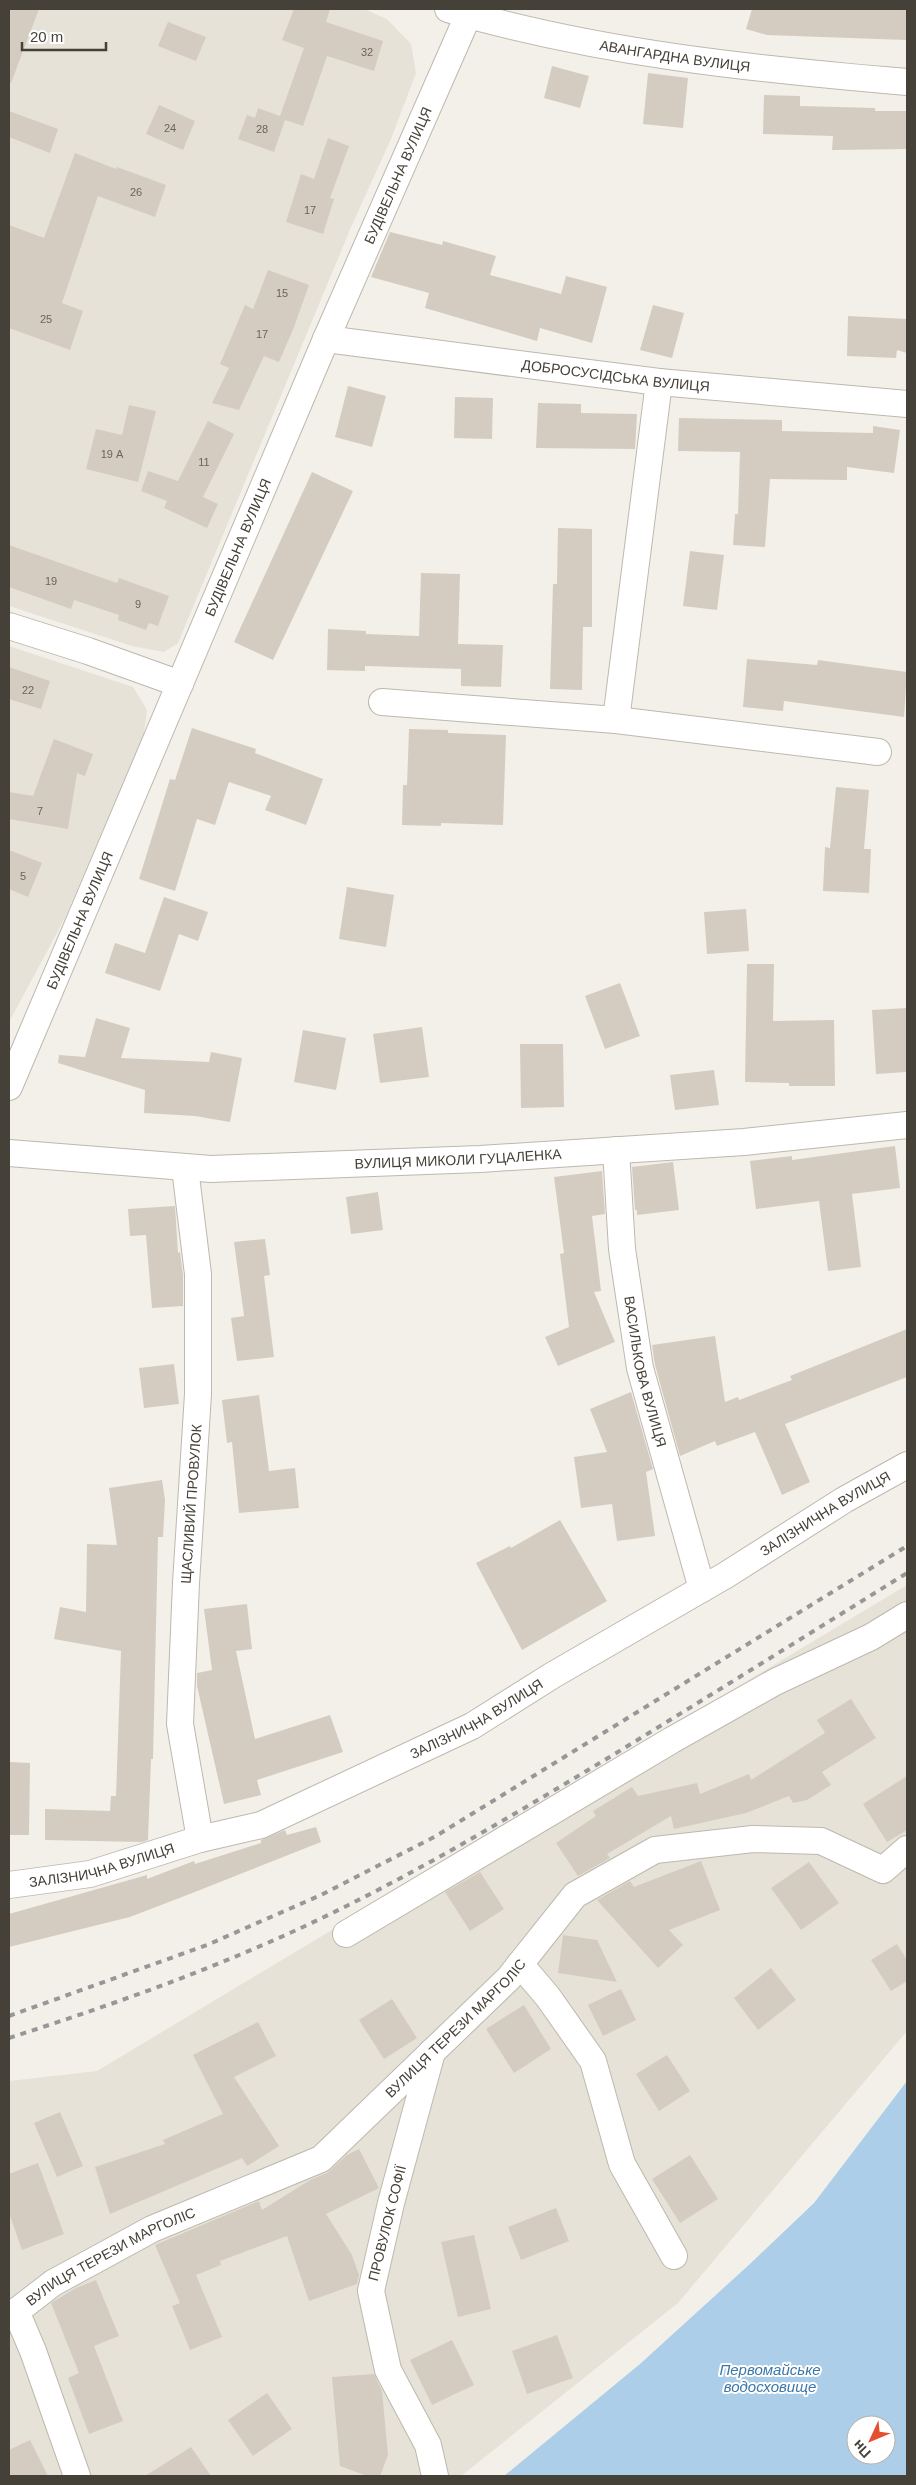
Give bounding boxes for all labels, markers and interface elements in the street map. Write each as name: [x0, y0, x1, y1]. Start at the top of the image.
scale bar: [22, 20, 106, 52]
text: 20 m: [30, 28, 63, 45]
street label: АВАНГАРДНА ВУЛИЦЯ: [598, 37, 751, 75]
house number: 32: [361, 46, 373, 58]
street label: БУДІВЕЛЬНА ВУЛИЦЯ: [361, 105, 435, 246]
house number: 24: [164, 122, 176, 134]
house number: 28: [256, 123, 268, 135]
house number: 26: [130, 186, 142, 198]
house number: 17: [304, 204, 316, 216]
house number: 15: [276, 287, 288, 299]
house number: 25: [40, 313, 52, 325]
house number: 17: [256, 328, 268, 340]
street label: ДОБРОСУСІДСЬКА ВУЛИЦЯ: [521, 356, 710, 394]
house number: 19 А: [101, 448, 124, 460]
house number: 11: [198, 456, 210, 468]
street label: БУДІВЕЛЬНА ВУЛИЦЯ: [201, 476, 274, 619]
house number: 19: [45, 575, 57, 587]
house number: 9: [135, 598, 141, 610]
house number: 22: [22, 684, 34, 696]
house number: 7: [37, 805, 43, 817]
street label: БУДІВЕЛЬНА ВУЛИЦЯ: [43, 849, 116, 992]
house number: 5: [20, 870, 26, 882]
street label: ВУЛИЦЯ МИКОЛИ ГУЦАЛЕНКА: [354, 1146, 563, 1172]
street label: ВАСИЛЬКОВА ВУЛИЦЯ: [621, 1295, 670, 1449]
street label: ЩАСЛИВИЙ ПРОВУЛОК: [176, 1423, 205, 1584]
street label: ЗАЛІЗНИЧНА ВУЛИЦЯ: [757, 1468, 893, 1559]
street label: ЗАЛІЗНИЧНА ВУЛИЦЯ: [407, 1676, 546, 1762]
street label: ЗАЛІЗНИЧНА ВУЛИЦЯ: [28, 1840, 176, 1890]
street label: ВУЛИЦЯ ТЕРЕЗИ МАРГОЛІС: [382, 1956, 529, 2101]
street label: ПРОВУЛОК СОФІЇ: [365, 2163, 409, 2282]
street label: ВУЛИЦЯ ТЕРЕЗИ МАРГОЛІС: [23, 2204, 198, 2309]
water label: Первомайське водосховище: [719, 2361, 821, 2395]
north arrow: [846, 2415, 896, 2465]
text: Пн: [849, 2437, 874, 2461]

